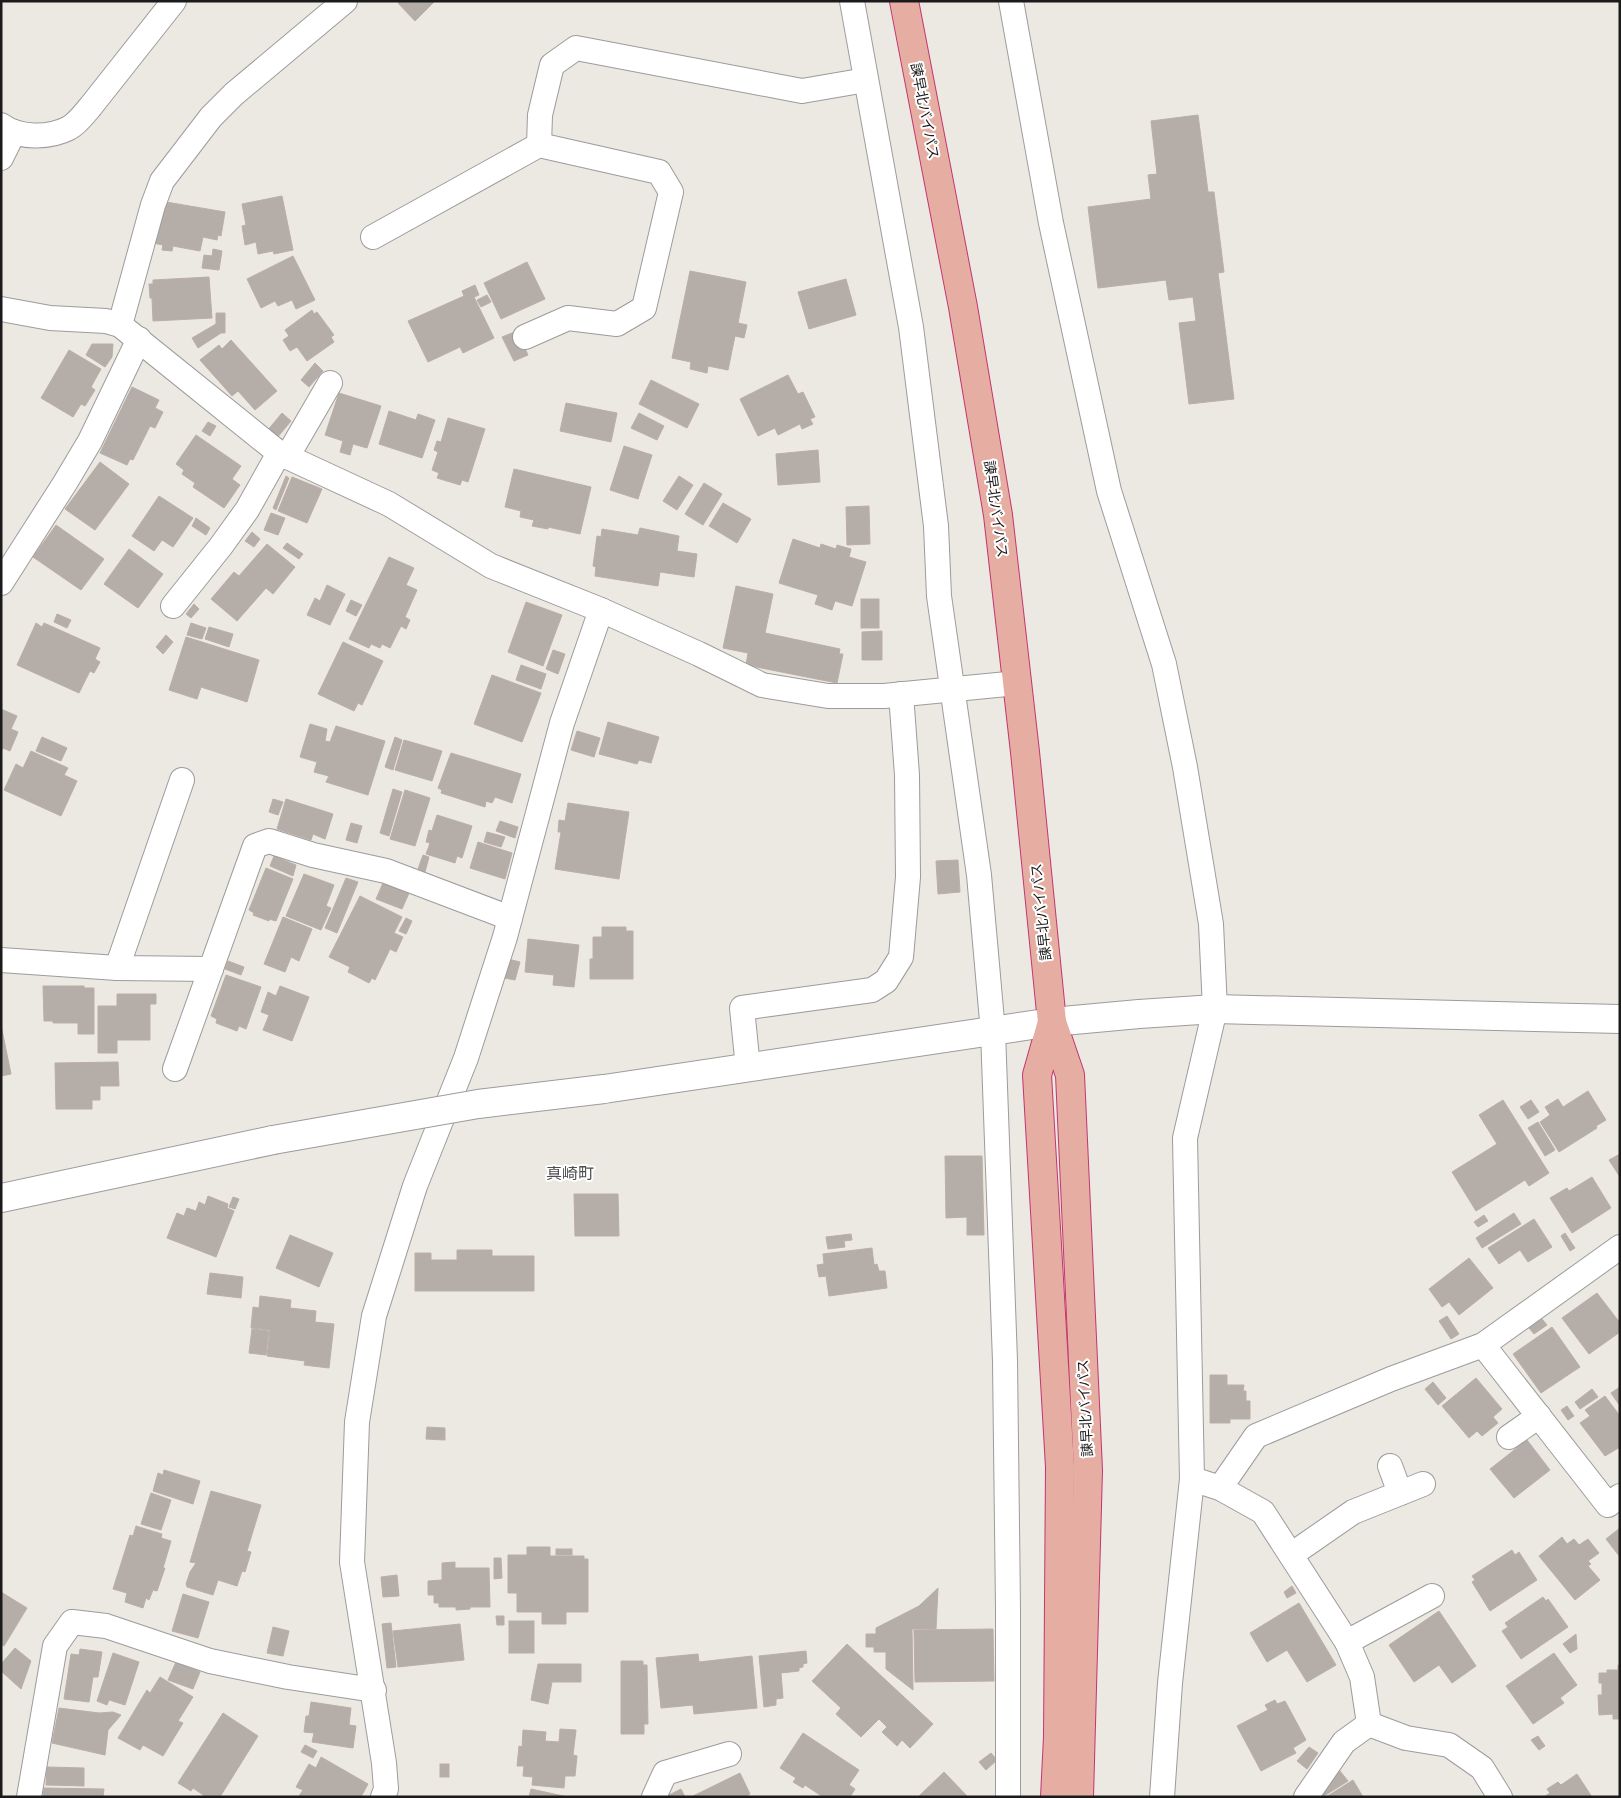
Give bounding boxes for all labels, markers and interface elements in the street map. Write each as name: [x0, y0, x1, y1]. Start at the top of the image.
street label: 諫早北バイパス: [907, 62, 942, 161]
street label: 諫早北バイパス: [980, 459, 1011, 559]
street label: 諫早北バイパス: [1028, 862, 1055, 961]
district label: 真崎町: [546, 1164, 594, 1184]
street label: 諫早北バイパス: [1074, 1359, 1097, 1457]

